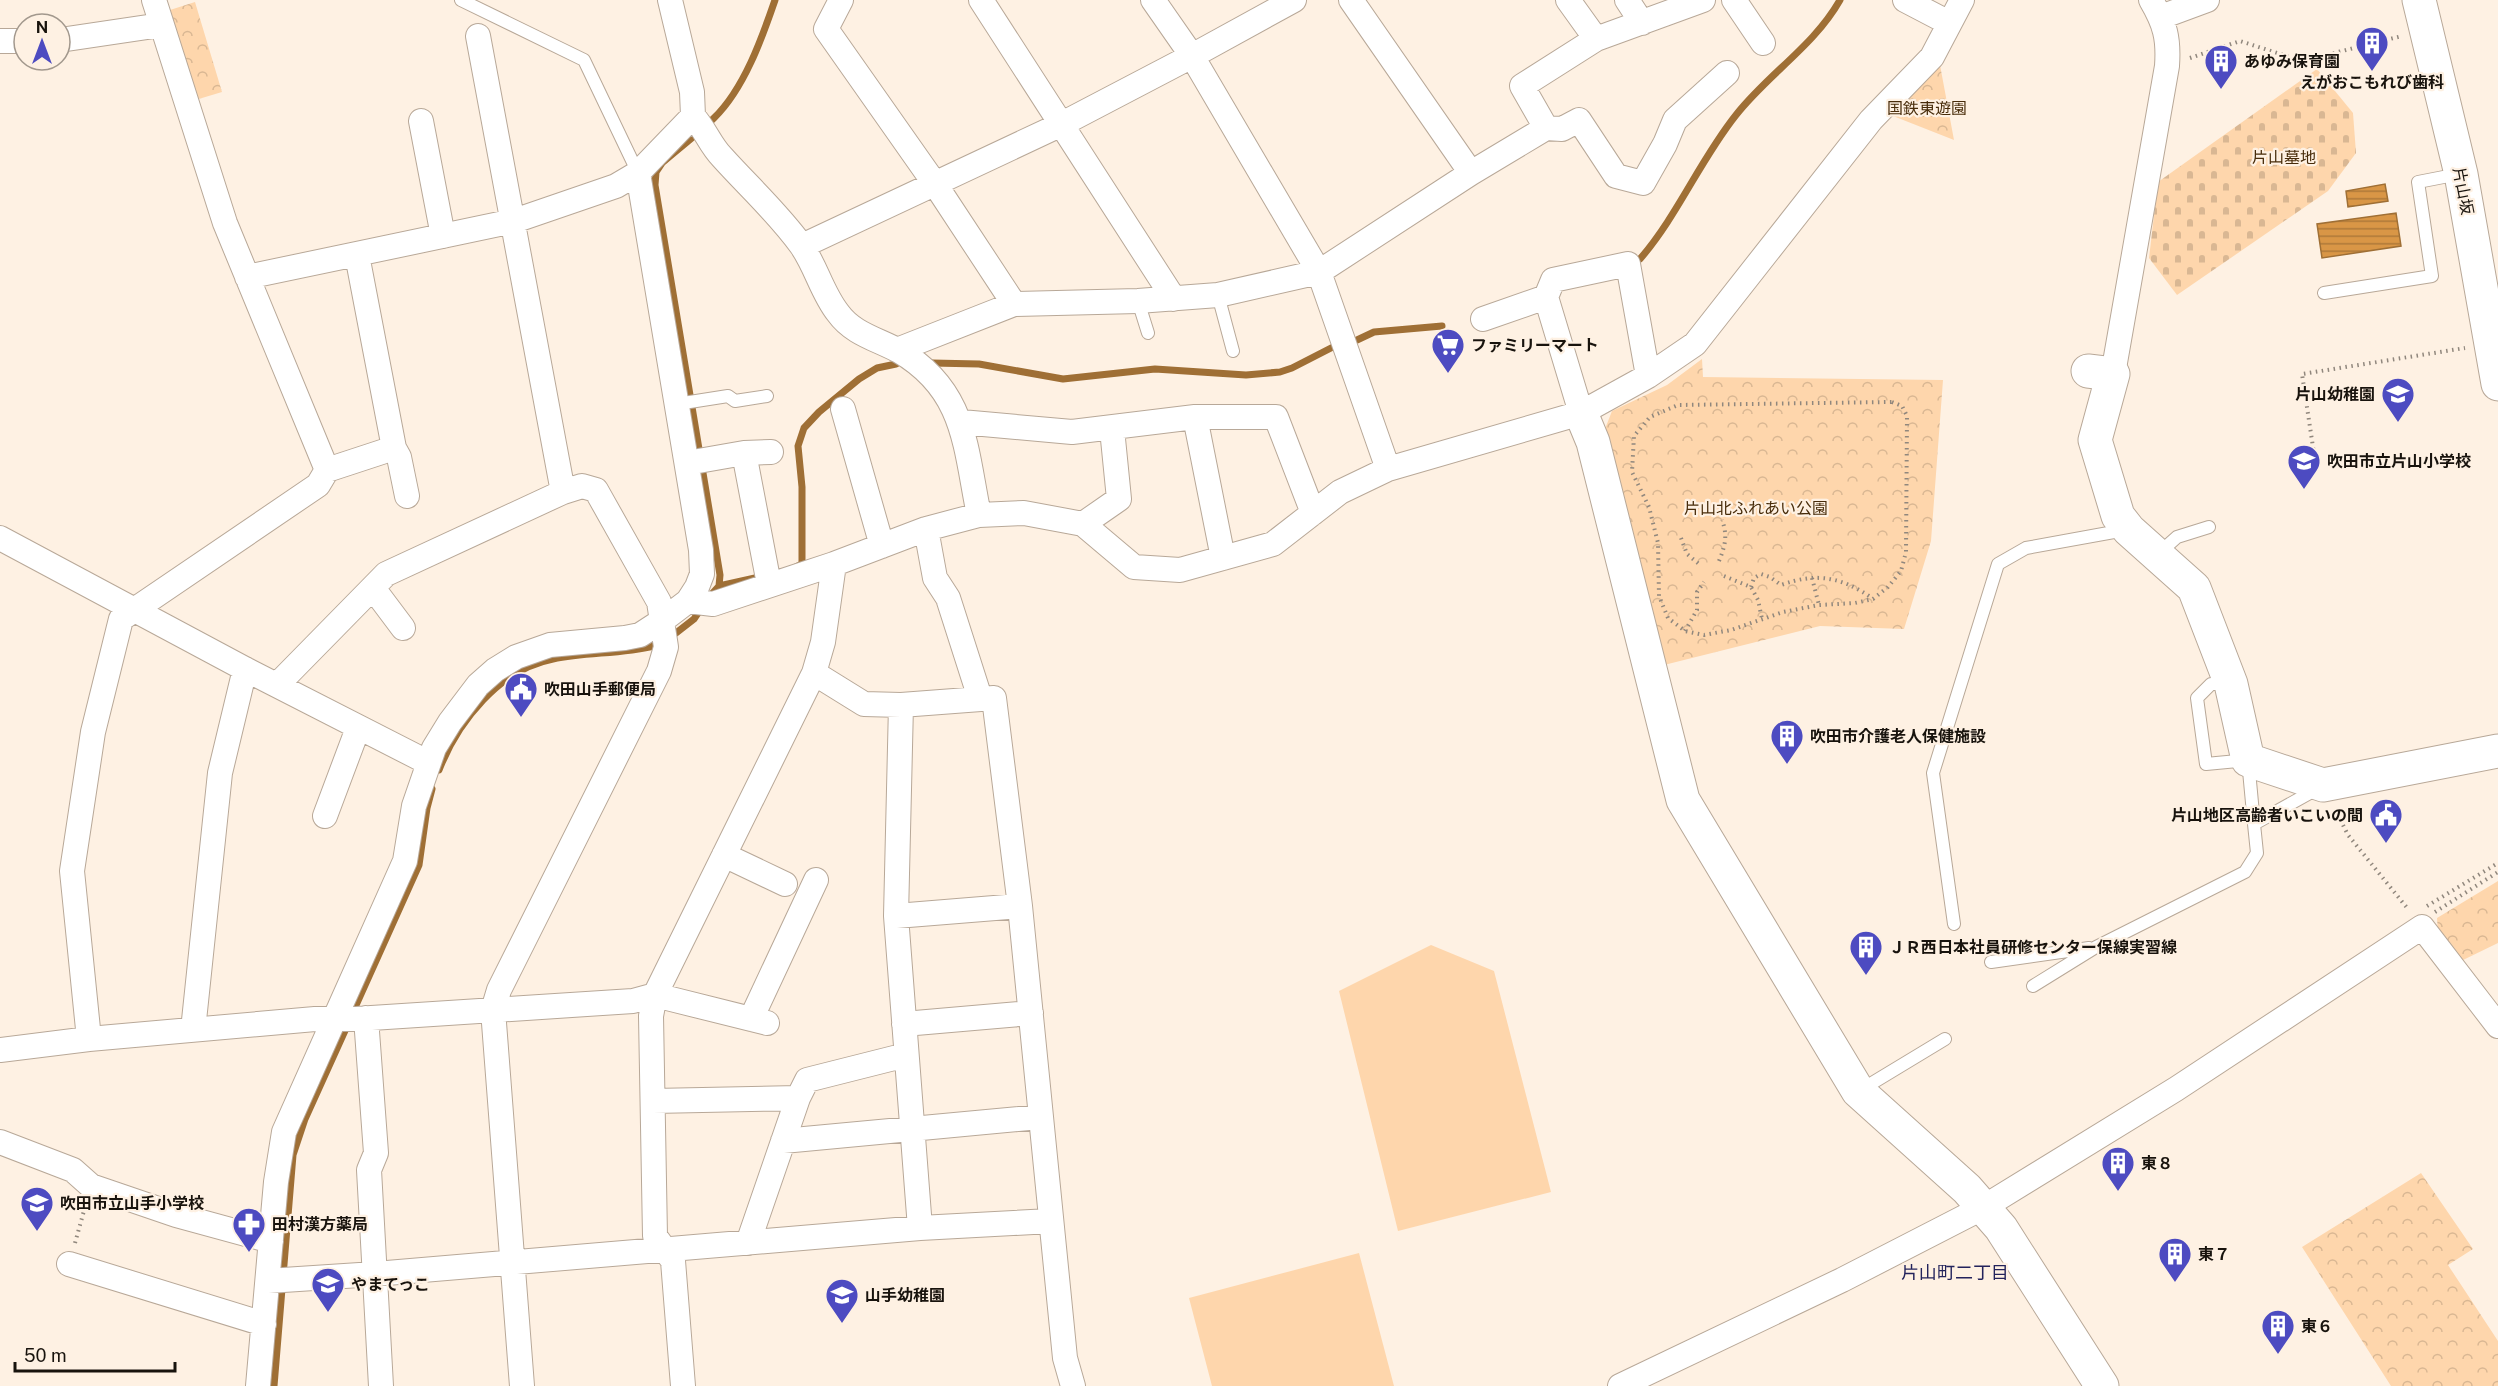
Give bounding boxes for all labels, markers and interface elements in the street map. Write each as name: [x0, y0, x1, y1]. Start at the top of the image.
north arrow: [12, 12, 72, 72]
text: N: [36, 18, 48, 37]
building icon: えがおこもれび歯科: [2354, 25, 2390, 72]
building icon: あゆみ保育園: [2203, 43, 2239, 90]
place label: あゆみ保育園: [2244, 52, 2340, 71]
place label: えがおこもれび歯科: [2300, 73, 2444, 92]
park label: 国鉄東遊園: [1887, 99, 1967, 118]
park label: 片山墓地: [2252, 148, 2316, 167]
street label: 片山坂: [2449, 166, 2477, 216]
supermarket icon: ファミリーマート: [1430, 327, 1466, 374]
place label: ファミリーマート: [1471, 336, 1599, 355]
school or university icon: 片山幼稚園: [2380, 376, 2416, 423]
place label: 片山幼稚園: [2295, 385, 2375, 404]
school or university icon: 吹田市立片山小学校: [2286, 443, 2322, 490]
place label: 吹田市立片山小学校: [2327, 452, 2471, 471]
park label: 片山北ふれあい公園: [1684, 499, 1828, 518]
public building icon: 吹田山手郵便局: [503, 671, 539, 718]
place label: 吹田山手郵便局: [544, 680, 656, 699]
building icon: 吹田市介護老人保健施設: [1769, 718, 1805, 765]
place label: 吹田市介護老人保健施設: [1810, 727, 1986, 746]
public building icon: 片山地区高齢者いこいの間: [2368, 797, 2404, 844]
place label: 片山地区高齢者いこいの間: [2171, 806, 2363, 825]
building icon: ＪＲ西日本社員研修センター保線実習線: [1848, 929, 1884, 976]
place label: ＪＲ西日本社員研修センター保線実習線: [1889, 938, 2177, 957]
building icon: 東８: [2100, 1145, 2136, 1192]
place label: 東８: [2141, 1154, 2173, 1173]
school or university icon: 吹田市立山手小学校: [19, 1185, 55, 1232]
place label: 吹田市立山手小学校: [60, 1194, 204, 1213]
pharmacy icon: 田村漢方薬局: [231, 1206, 267, 1253]
place label: 田村漢方薬局: [272, 1215, 368, 1234]
building icon: 東７: [2157, 1236, 2193, 1283]
place label: 東７: [2198, 1245, 2230, 1264]
district label: 片山町二丁目: [1901, 1262, 2009, 1283]
school or university icon: やまてっこ: [310, 1266, 346, 1313]
place label: やまてっこ: [351, 1275, 430, 1294]
school or university icon: 山手幼稚園: [824, 1277, 860, 1324]
place label: 山手幼稚園: [865, 1286, 945, 1305]
building icon: 東６: [2260, 1308, 2296, 1355]
place label: 東６: [2301, 1317, 2333, 1336]
scale bar: [15, 1335, 176, 1373]
text: 50 m: [24, 1345, 67, 1366]

